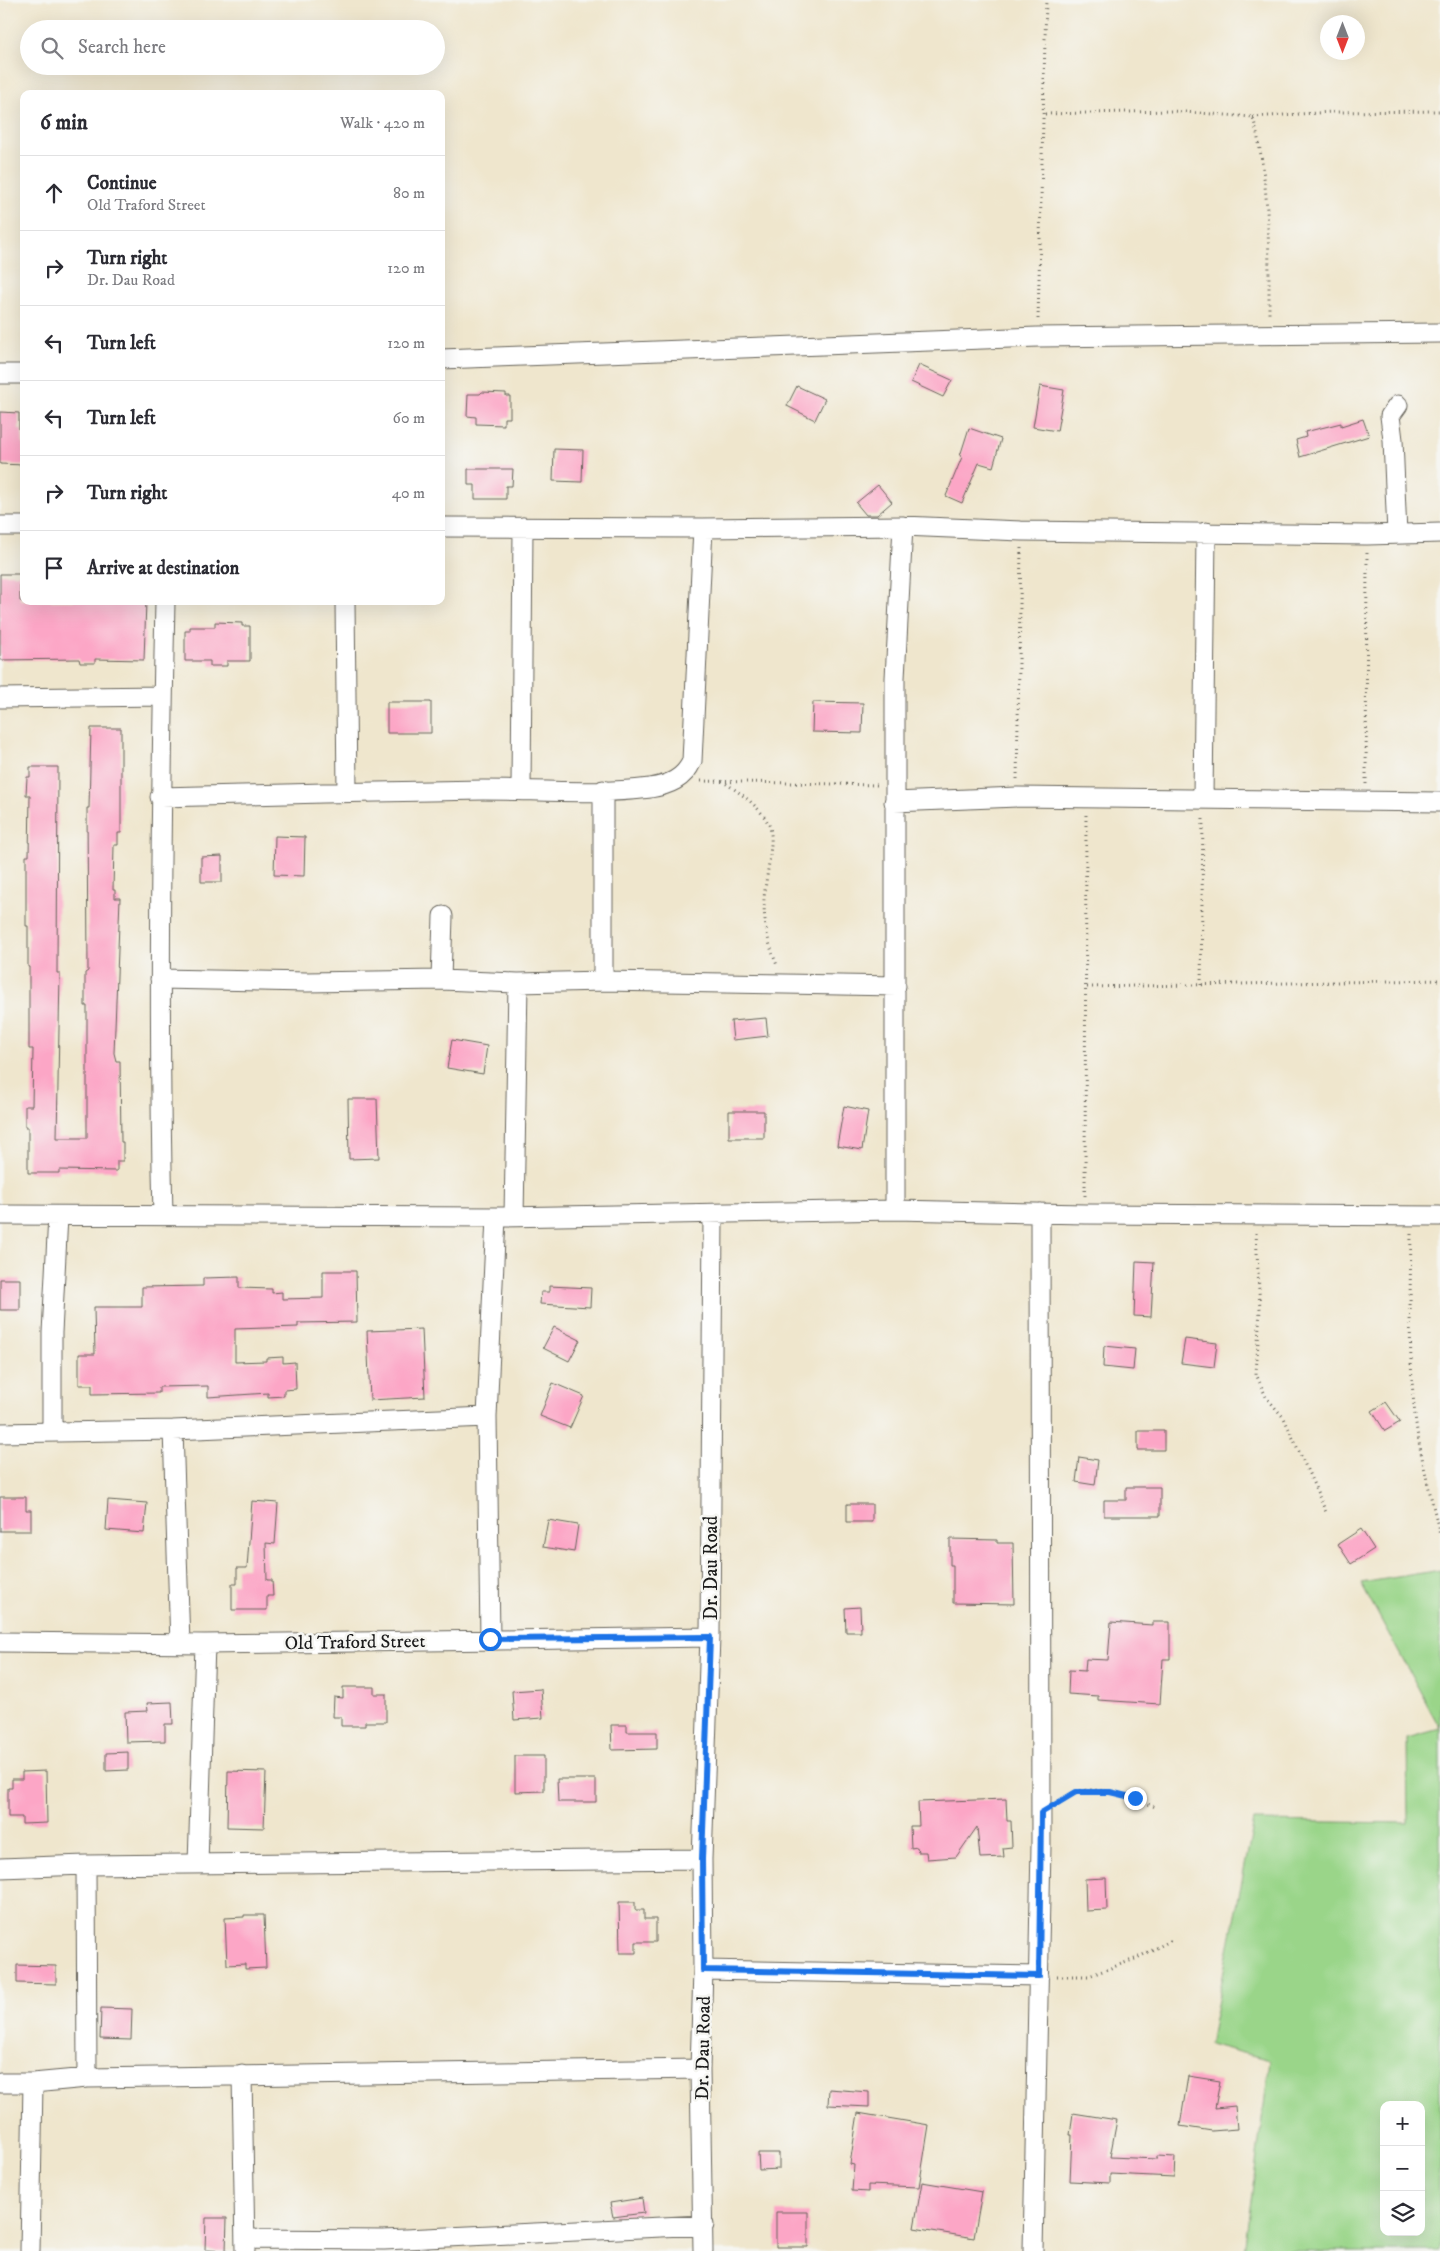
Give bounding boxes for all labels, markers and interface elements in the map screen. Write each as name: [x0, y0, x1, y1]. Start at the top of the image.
north arrow: [1320, 15, 1365, 60]
search box: [20, 20, 445, 75]
icon: search: [38, 34, 66, 62]
text: Search here: [78, 36, 166, 59]
text: 6 min: [40, 110, 88, 136]
text: Walk · 420 m: [340, 113, 425, 133]
text: Continue: [87, 172, 157, 195]
icon: ahead: [40, 179, 68, 207]
text: 80 m: [393, 183, 425, 203]
text: Old Traford Street: [87, 195, 206, 215]
text: Turn right: [87, 247, 167, 270]
icon: right: [40, 254, 68, 282]
text: 120 m: [387, 258, 425, 278]
text: Dr. Dau Road: [87, 270, 175, 290]
icon: left: [40, 329, 68, 357]
text: Turn left: [87, 332, 156, 355]
text: 120 m: [387, 333, 425, 353]
icon: left: [40, 404, 68, 432]
text: Turn left: [87, 407, 156, 430]
text: 60 m: [393, 408, 425, 428]
icon: right: [40, 479, 68, 507]
text: Turn right: [87, 482, 167, 505]
text: 40 m: [392, 483, 425, 503]
icon: arrive: [40, 554, 68, 582]
text: Arrive at destination: [87, 557, 239, 580]
street label: Dr. Dau Road: [700, 1515, 723, 1620]
route start: [479, 1628, 502, 1651]
street label: Old Traford Street: [284, 1630, 426, 1655]
route end: [1124, 1787, 1147, 1810]
street label: Dr. Dau Road: [691, 1995, 716, 2100]
map controls: [1380, 2101, 1425, 2236]
button: +: [1380, 2101, 1425, 2146]
button: −: [1380, 2146, 1425, 2191]
button: layers: [1380, 2191, 1425, 2236]

